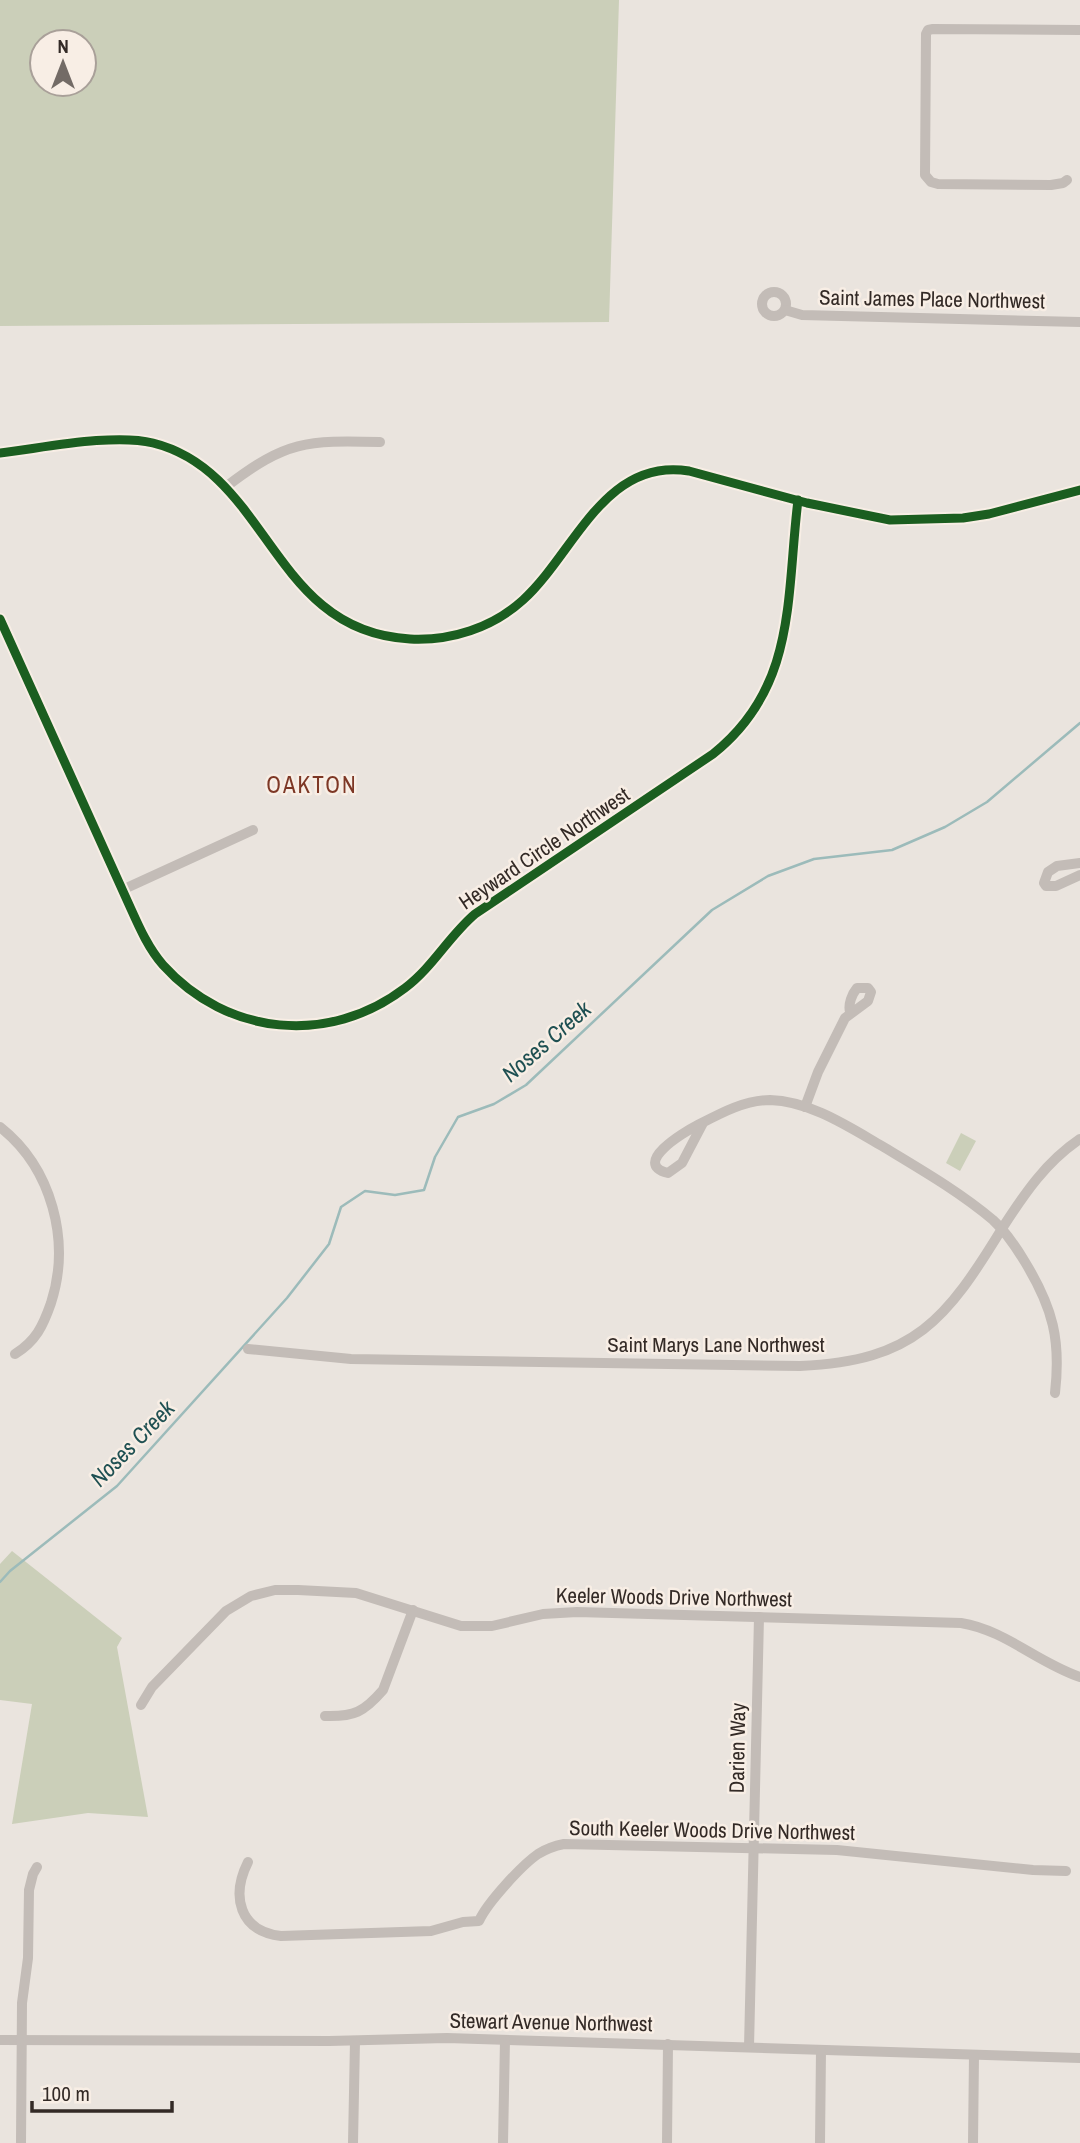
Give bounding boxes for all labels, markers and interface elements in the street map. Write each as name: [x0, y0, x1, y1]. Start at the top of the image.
north arrow: [28, 28, 98, 98]
text: N: [57, 33, 69, 59]
street label: Saint James Place Northwest: [819, 283, 1045, 315]
district label: OAKTON: [266, 769, 358, 800]
street label: Heyward Circle Northwest: [453, 780, 635, 916]
water label: Noses Creek: [495, 993, 598, 1088]
street label: Saint Marys Lane Northwest: [607, 1330, 825, 1359]
water label: Noses Creek: [83, 1392, 182, 1493]
street label: Keeler Woods Drive Northwest: [556, 1580, 792, 1614]
street label: Darien Way: [722, 1702, 752, 1793]
street label: South Keeler Woods Drive Northwest: [569, 1813, 855, 1847]
street label: Stewart Avenue Northwest: [449, 2006, 653, 2038]
scale bar: [32, 2070, 172, 2114]
text: 100 m: [42, 2079, 90, 2108]

